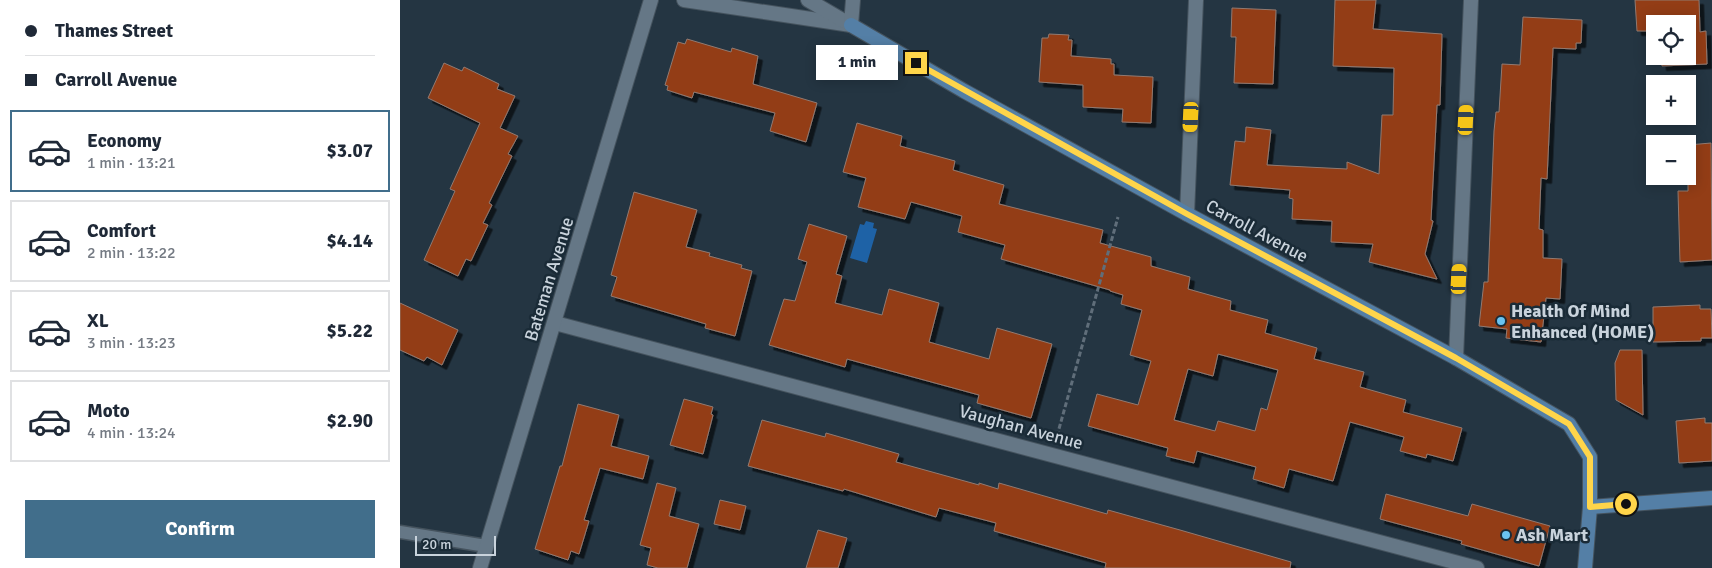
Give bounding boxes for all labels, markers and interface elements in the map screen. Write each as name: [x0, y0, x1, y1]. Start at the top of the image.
map controls: [1646, 15, 1696, 185]
button: locate: [1646, 15, 1696, 65]
text: Thames Street: [55, 19, 173, 43]
callout: 1 min: [816, 46, 898, 80]
text: 1 min: [838, 52, 876, 72]
route end: [905, 52, 927, 74]
text: Carroll Avenue: [55, 68, 177, 92]
button: +: [1646, 75, 1696, 125]
car: [1182, 102, 1199, 132]
car: [1457, 105, 1474, 135]
icon: car: [27, 129, 72, 174]
text: Economy: [87, 129, 161, 153]
button: −: [1646, 135, 1696, 185]
text: $3.07: [327, 139, 373, 163]
text: 1 min · 13:21: [87, 153, 176, 173]
street label: Carroll Avenue: [1202, 195, 1312, 267]
street label: Bateman Avenue: [520, 214, 578, 344]
icon: car: [27, 219, 72, 264]
text: Comfort: [87, 219, 156, 243]
text: $4.14: [327, 229, 373, 253]
text: 2 min · 13:22: [87, 243, 176, 263]
car: [1450, 264, 1467, 294]
place label: Health Of Mind Enhanced (HOME): [1511, 300, 1654, 343]
icon: car: [27, 309, 72, 354]
text: XL: [87, 309, 109, 333]
marker: Health Of Mind Enhanced (HOME): [1495, 315, 1507, 327]
text: $5.22: [327, 319, 373, 343]
text: 3 min · 13:23: [87, 333, 176, 353]
icon: car: [27, 399, 72, 444]
text: Moto: [87, 399, 130, 423]
street label: Vaughan Avenue: [957, 400, 1085, 454]
text: $2.90: [327, 409, 373, 433]
text: 4 min · 13:24: [87, 423, 176, 443]
route start: [1615, 493, 1637, 515]
button: Confirm: [25, 500, 375, 558]
place label: Ash Mart: [1516, 524, 1588, 546]
marker: Ash Mart: [1500, 529, 1512, 541]
scale bar: [415, 533, 496, 556]
text: 20 m: [422, 536, 451, 553]

